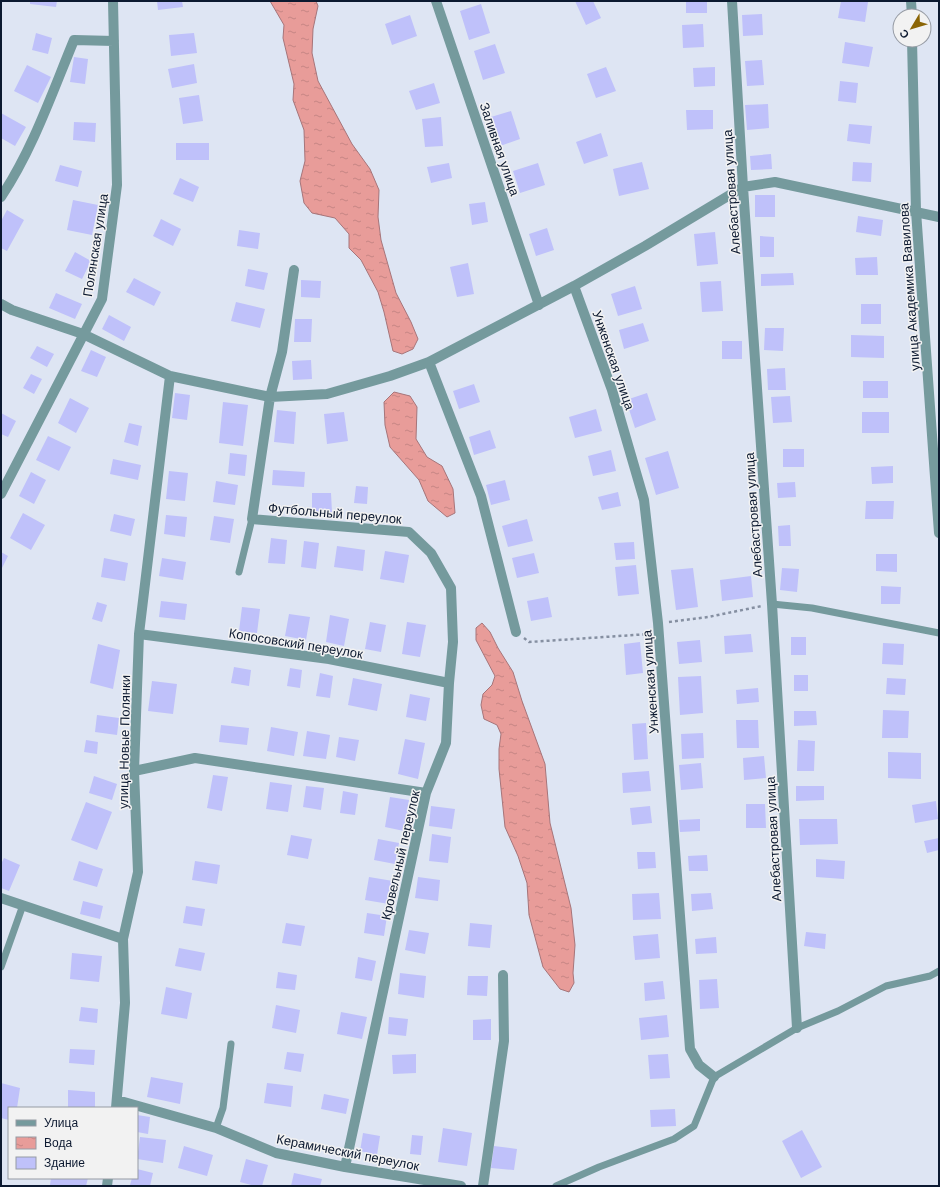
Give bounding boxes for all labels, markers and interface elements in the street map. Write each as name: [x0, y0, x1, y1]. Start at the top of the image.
north arrow: [892, 8, 932, 48]
text: С: [897, 27, 911, 41]
street label: Заливная улица: [477, 101, 523, 198]
street label: Алебастровая улица: [720, 128, 743, 255]
street label: Полянская улица: [80, 192, 111, 298]
street label: улица Академика Вавилова: [896, 202, 923, 371]
street label: Унженская улица: [589, 309, 638, 413]
street label: Алебастровая улица: [742, 451, 765, 578]
street label: Футбольный переулок: [268, 500, 403, 527]
street label: Копосовский переулок: [228, 625, 364, 662]
street label: Унженская улица: [639, 629, 662, 734]
street label: улица Новые Полянки: [116, 675, 133, 809]
street label: Алебастровая улица: [763, 775, 784, 902]
street label: Кровельный переулок: [378, 788, 423, 921]
legend: [8, 1107, 138, 1179]
text: Улица: [44, 1116, 78, 1130]
street label: Керамический переулок: [275, 1131, 421, 1174]
text: Вода: [44, 1136, 72, 1150]
text: Здание: [44, 1156, 85, 1170]

